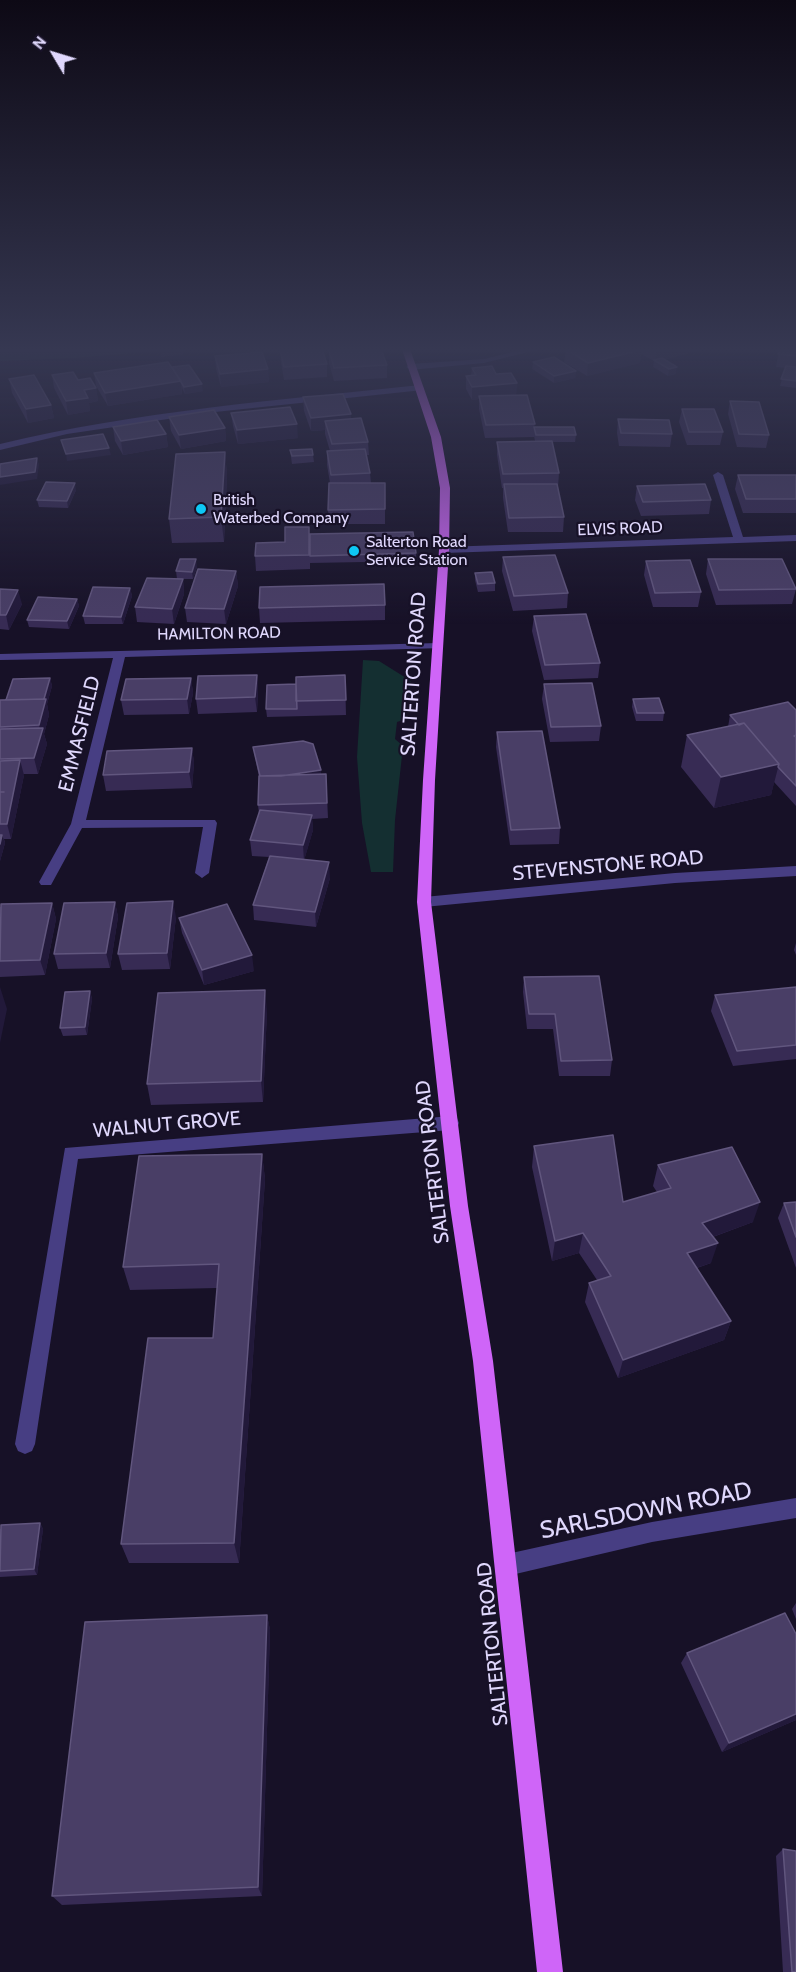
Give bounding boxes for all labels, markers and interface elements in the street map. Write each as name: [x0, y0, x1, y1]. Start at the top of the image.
north arrow: [24, 24, 84, 84]
text: N: [28, 32, 50, 53]
place label: British Waterbed Company: [213, 490, 349, 528]
marker: British Waterbed Company: [194, 502, 208, 516]
street label: ELVIS ROAD: [577, 518, 663, 540]
place label: Salterton Road Service Station: [366, 532, 467, 570]
marker: Salterton Road Service Station: [347, 544, 361, 558]
street label: SALTERTON ROAD: [396, 591, 432, 757]
street label: HAMILTON ROAD: [157, 623, 281, 645]
street label: EMMASFIELD: [54, 673, 106, 795]
street label: STEVENSTONE ROAD: [511, 846, 705, 886]
street label: SALTERTON ROAD: [411, 1079, 455, 1245]
street label: WALNUT GROVE: [92, 1107, 242, 1143]
street label: SARLSDOWN ROAD: [538, 1476, 754, 1546]
street label: SALTERTON ROAD: [472, 1561, 514, 1727]

